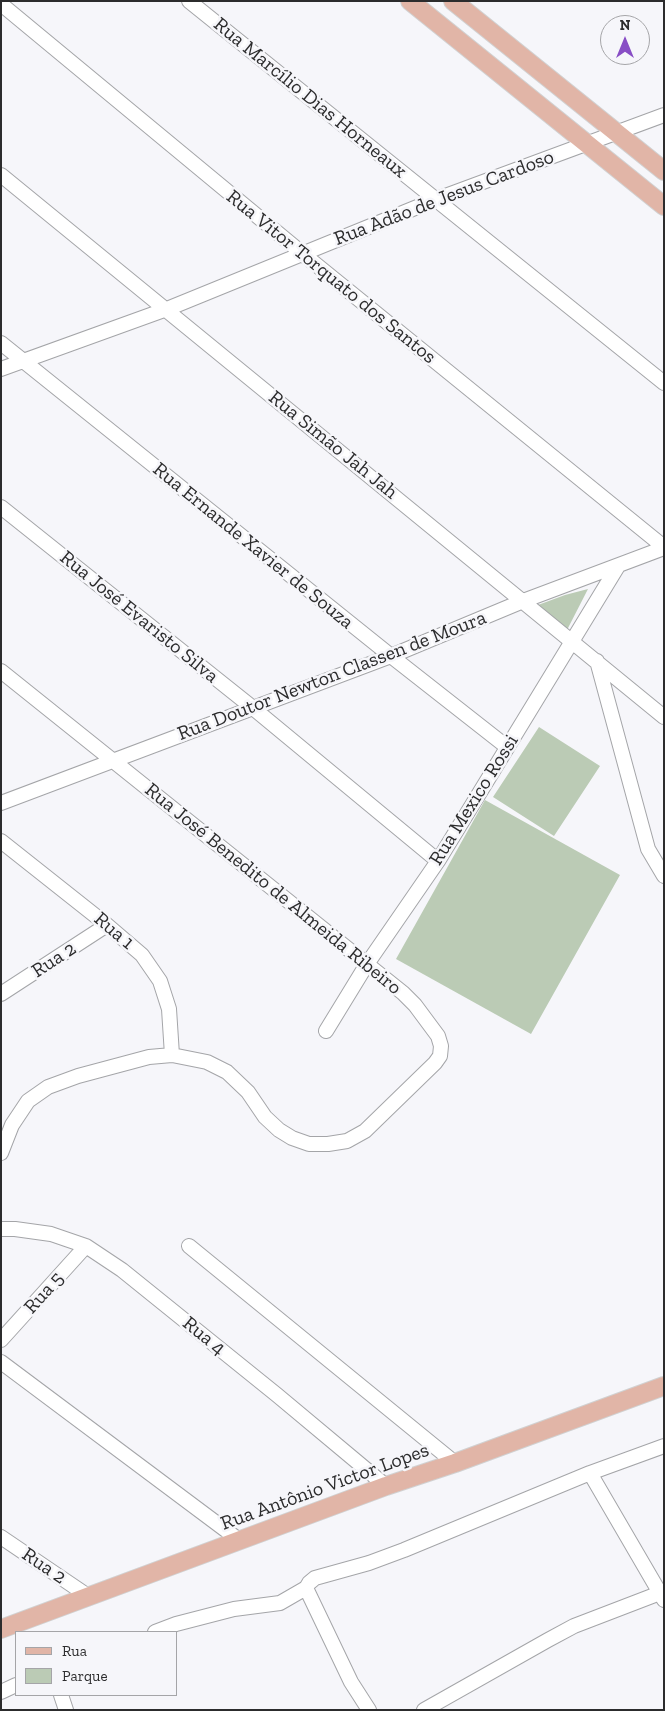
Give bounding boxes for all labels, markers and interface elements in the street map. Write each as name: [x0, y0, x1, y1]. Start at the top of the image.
street label: Rua Marcílio Dias Horneaux: [208, 13, 412, 183]
north arrow: [600, 15, 650, 65]
text: N: [620, 17, 630, 34]
street label: Rua Adão de Jesus Cardoso: [331, 145, 557, 251]
street label: Rua Vitor Torquato dos Santos: [221, 185, 441, 369]
street label: Rua Simão Jah Jah: [264, 386, 402, 504]
street label: Rua Ernande Xavier de Souza: [148, 458, 358, 634]
street label: Rua José Evaristo Silva: [55, 546, 223, 688]
street label: Rua Doutor Newton Classen de Moura: [174, 606, 490, 746]
street label: Rua Mexico Rossi: [424, 730, 524, 870]
street label: Rua José Benedito de Almeida Ribeiro: [140, 778, 406, 1000]
street label: Rua 1: [89, 907, 139, 955]
street label: Rua 2: [27, 937, 81, 983]
street label: Rua 5: [19, 1267, 69, 1319]
street label: Rua 4: [178, 1311, 230, 1361]
street label: Rua Antônio Victor Lopes: [218, 1438, 432, 1536]
street label: Rua 2: [17, 1543, 71, 1589]
legend: [15, 1631, 178, 1696]
text: Rua: [62, 1642, 87, 1660]
text: Parque: [62, 1667, 108, 1685]

